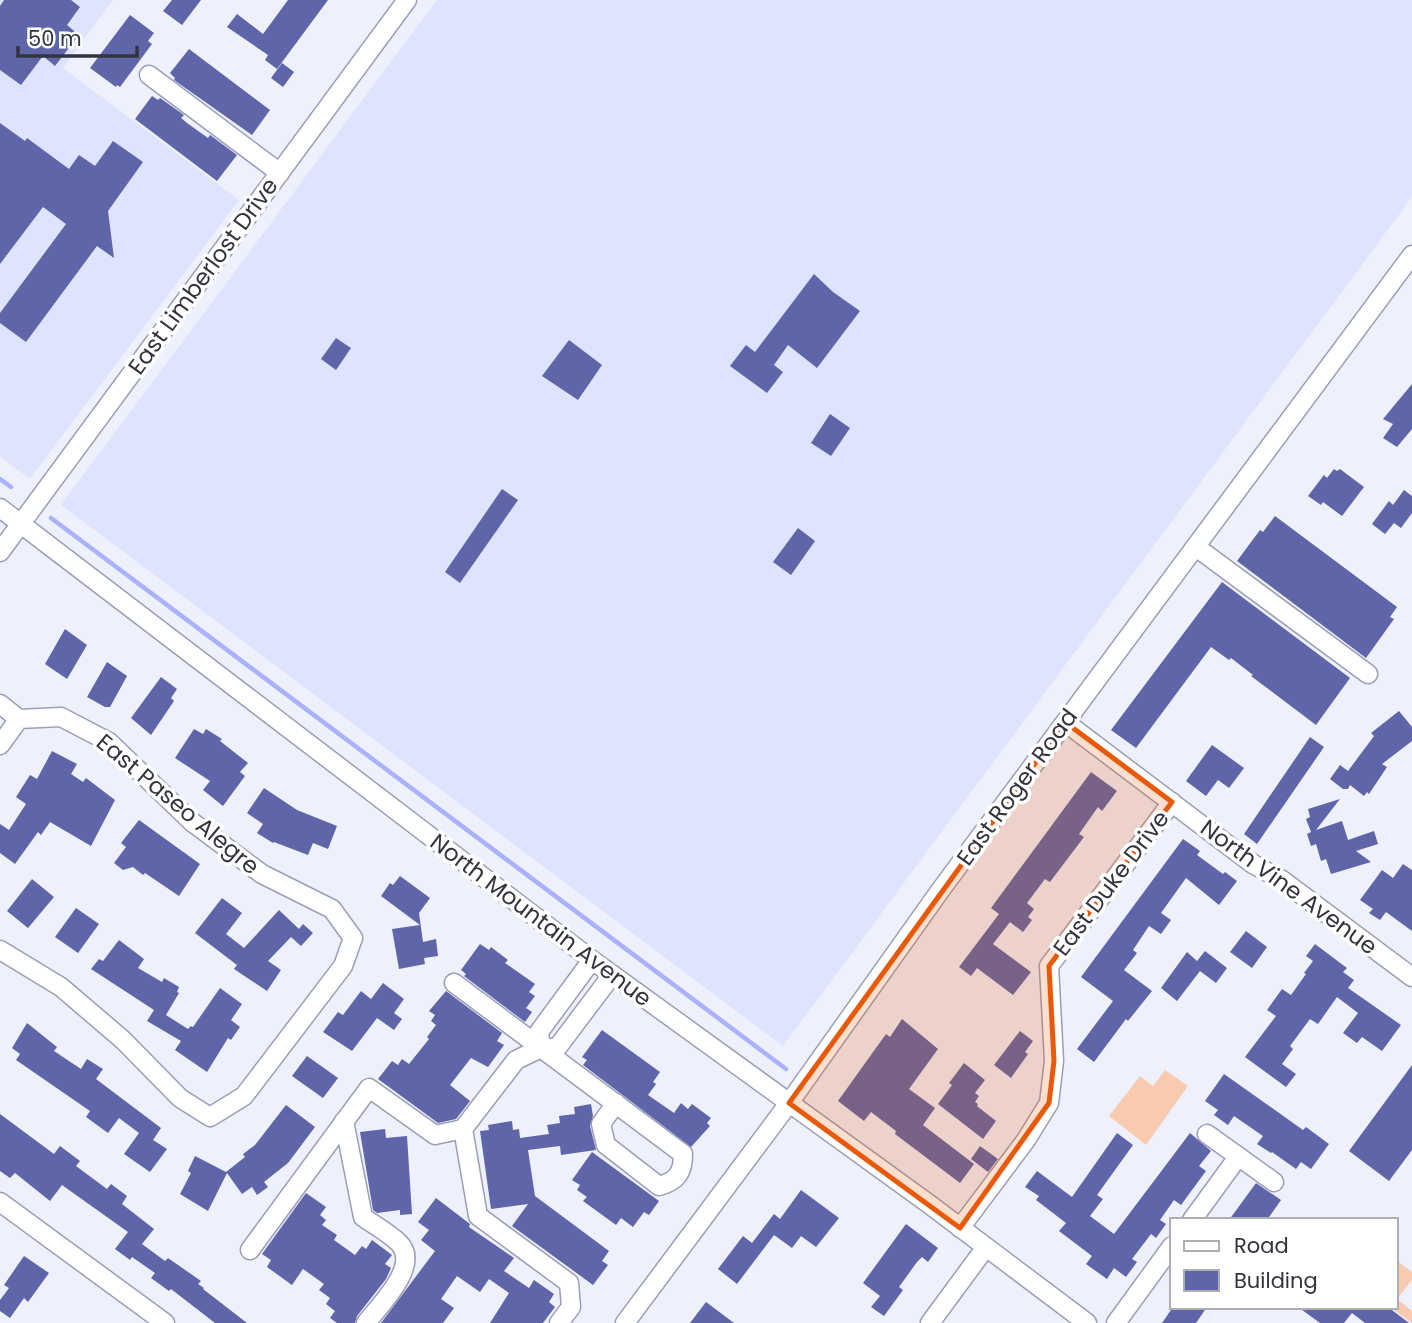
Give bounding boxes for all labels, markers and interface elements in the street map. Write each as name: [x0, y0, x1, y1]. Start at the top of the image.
scale bar: [18, 14, 136, 58]
text: 50 m: [28, 24, 82, 53]
street label: East Limberlost Drive: [121, 171, 285, 381]
street label: East Roger Road: [949, 702, 1085, 872]
street label: East Paseo Alegre: [90, 726, 266, 882]
street label: East Duke Drive: [1046, 804, 1176, 962]
street label: North Vine Avenue: [1194, 812, 1384, 962]
street label: North Mountain Avenue: [424, 826, 658, 1014]
legend: [1170, 1218, 1398, 1309]
text: Road: [1234, 1231, 1289, 1260]
text: Building: [1234, 1266, 1318, 1295]

